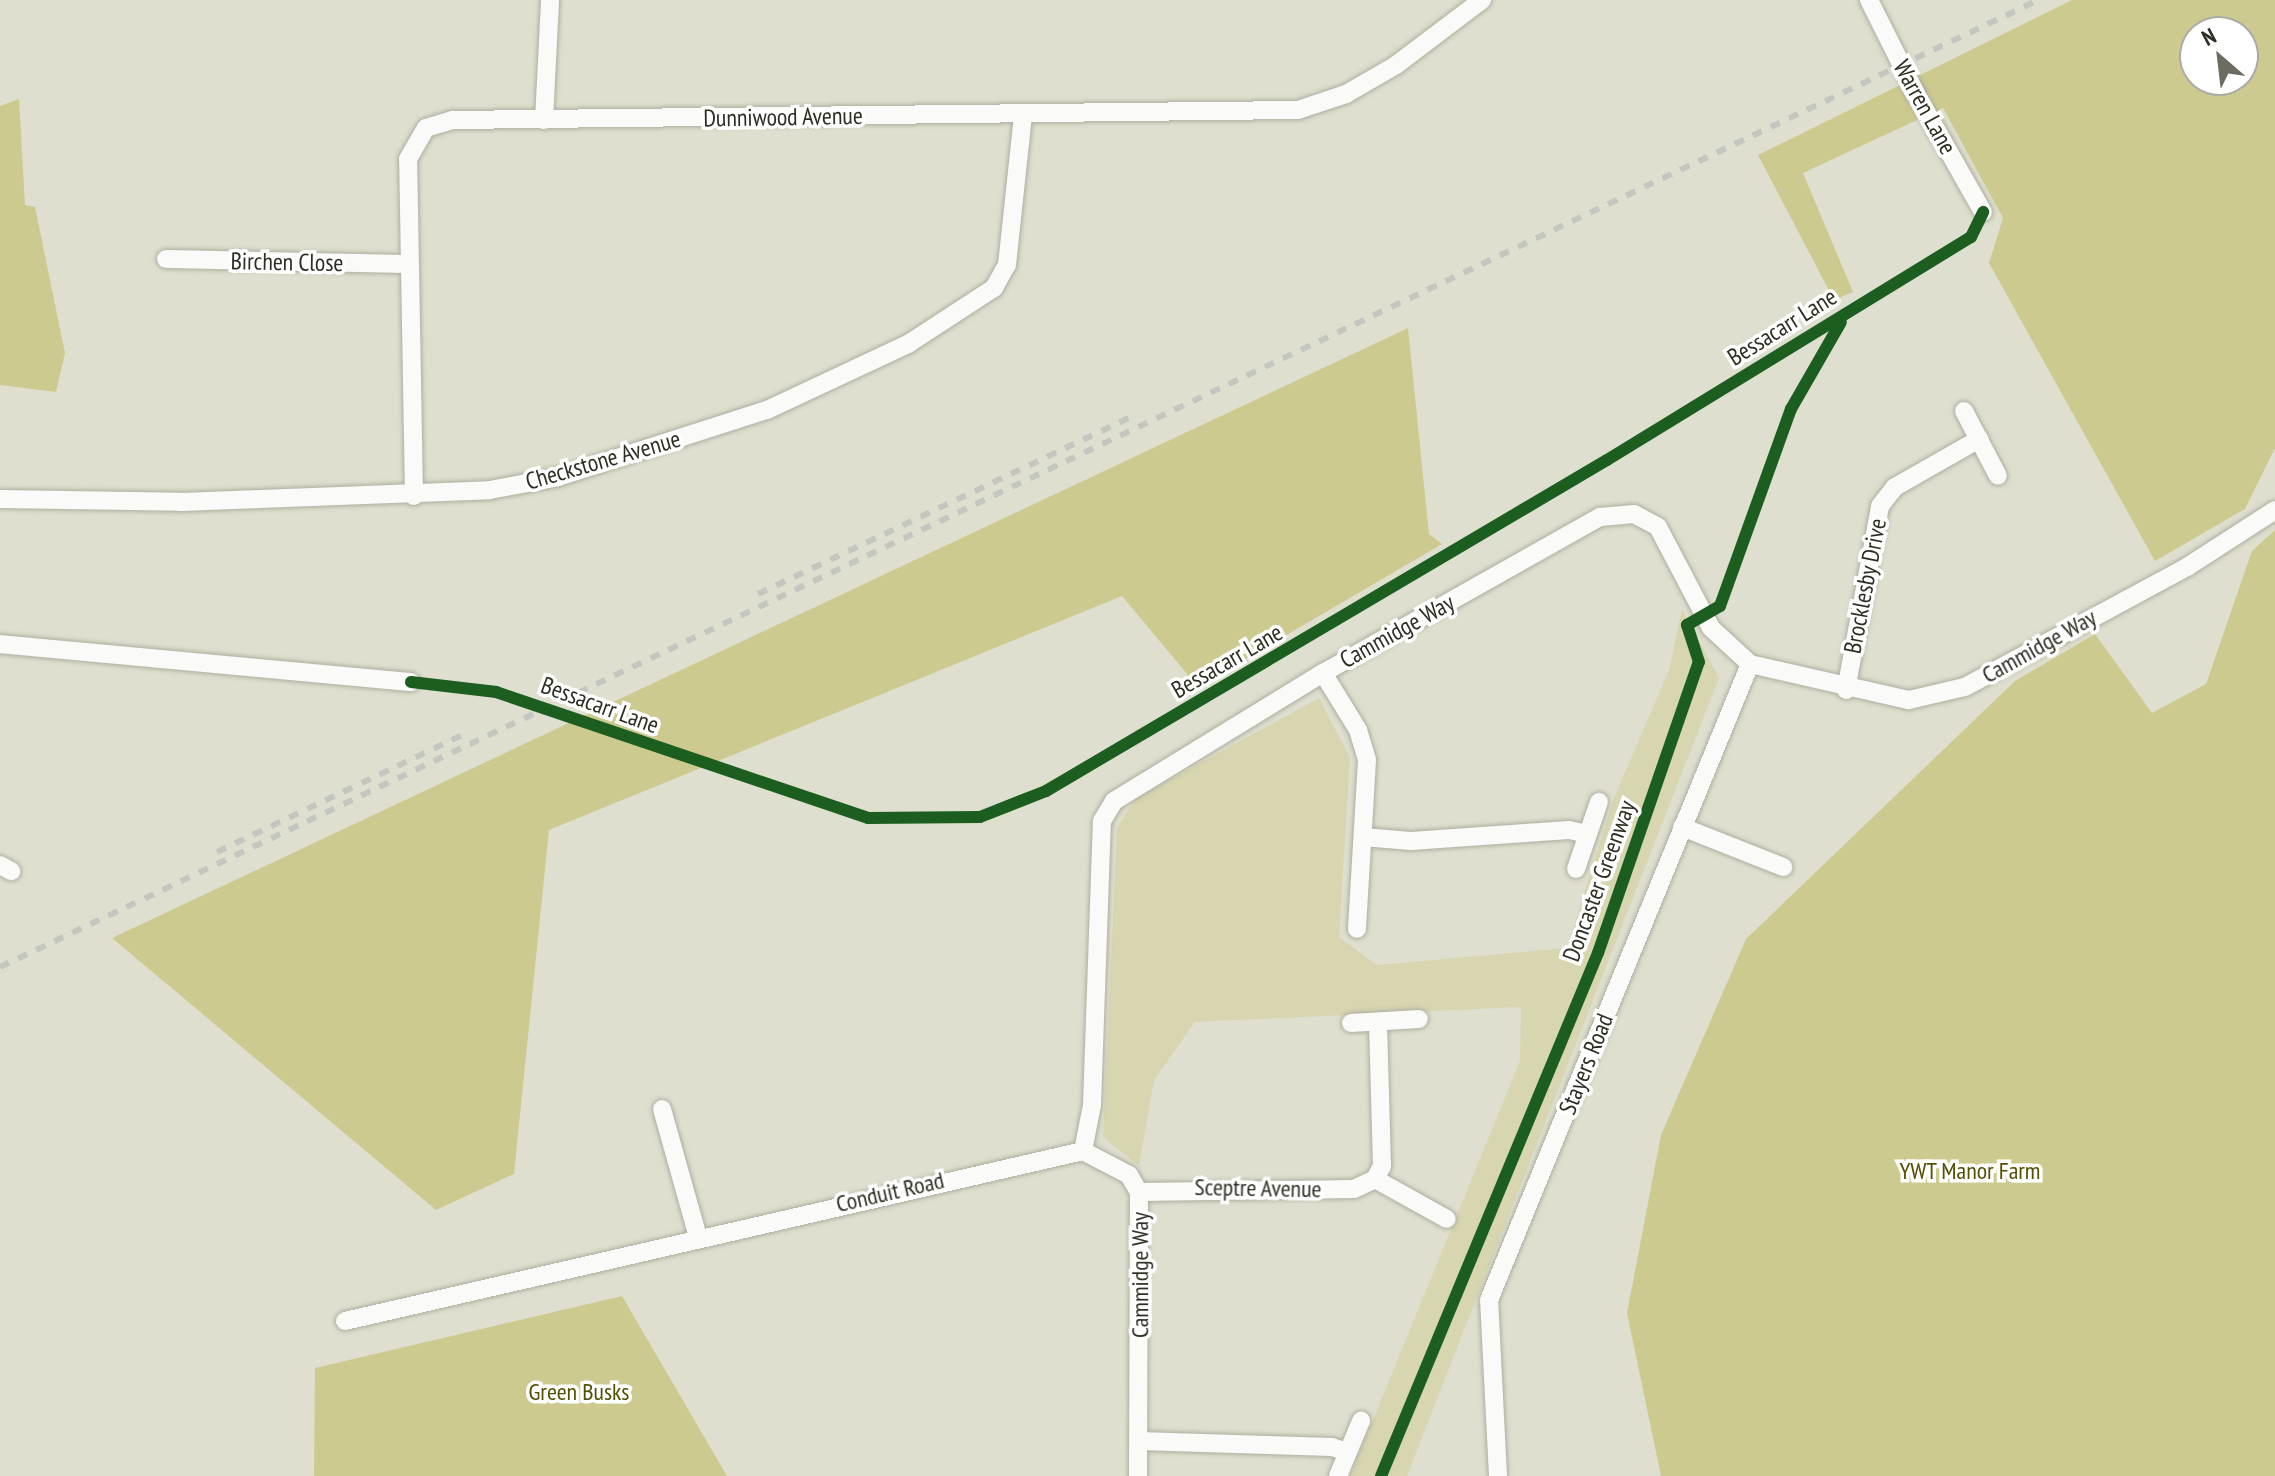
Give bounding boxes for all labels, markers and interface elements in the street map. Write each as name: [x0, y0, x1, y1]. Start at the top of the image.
north arrow: [2179, 16, 2259, 96]
text: N: [2197, 21, 2220, 52]
street label: Warren Lane: [1887, 55, 1963, 159]
street label: Dunniwood Avenue: [703, 101, 863, 133]
street label: Birchen Close: [230, 247, 344, 277]
street label: Bessacarr Lane: [1722, 282, 1842, 372]
street label: Checkstone Avenue: [522, 424, 684, 496]
street label: Brocklesby Drive: [1838, 516, 1892, 656]
street label: Cammidge Way: [1335, 588, 1459, 674]
street label: Cammidge Way: [1977, 603, 2101, 689]
street label: Bessacarr Lane: [1166, 618, 1288, 704]
street label: Bessacarr Lane: [537, 670, 663, 740]
street label: Doncaster Greenway: [1557, 797, 1641, 965]
street label: Stayers Road: [1553, 1009, 1619, 1119]
park label: YWT Manor Farm: [1899, 1157, 2041, 1185]
street label: Conduit Road: [833, 1166, 947, 1218]
street label: Sceptre Avenue: [1194, 1172, 1322, 1204]
street label: Cammidge Way: [1126, 1212, 1154, 1338]
park label: Green Busks: [529, 1378, 629, 1406]

